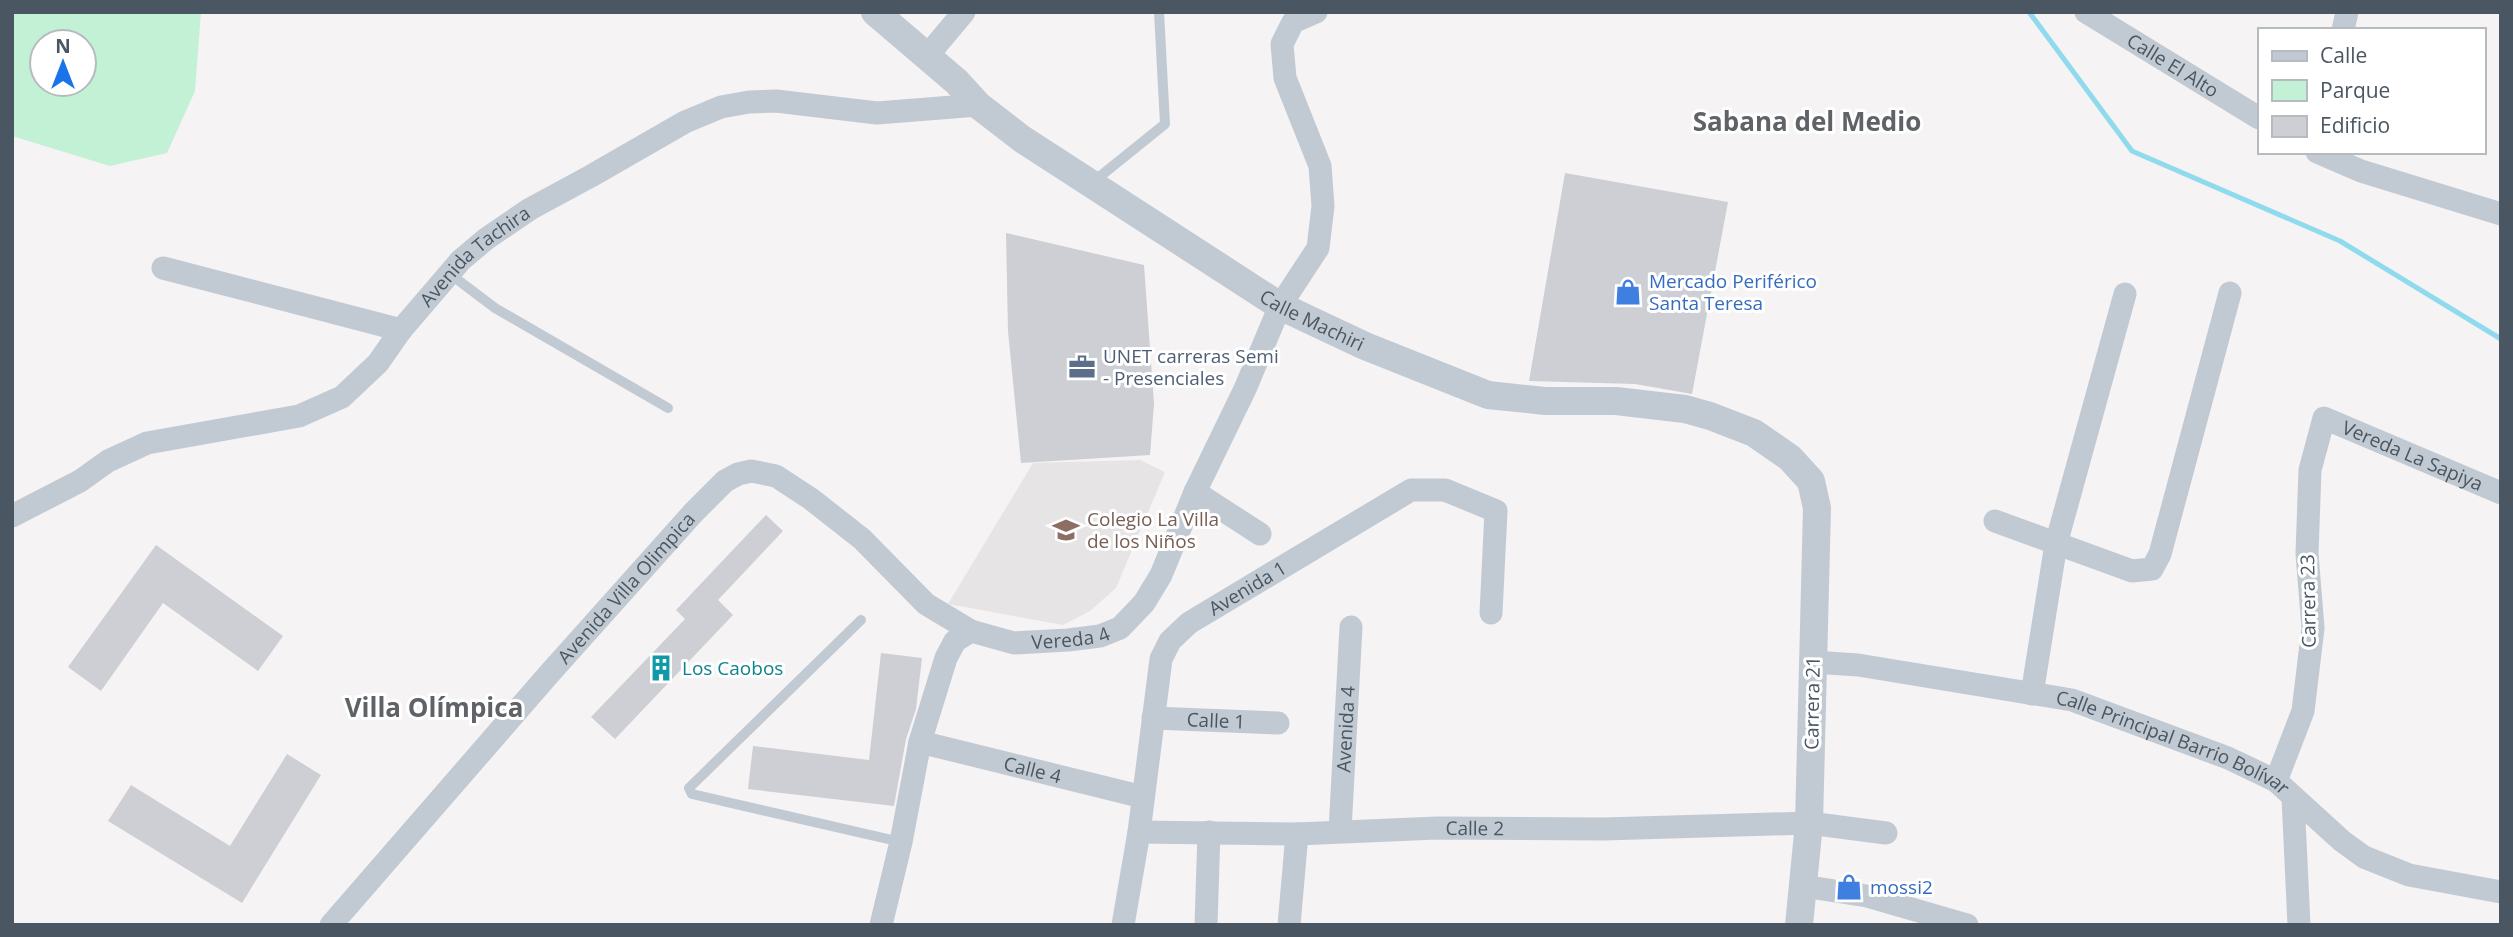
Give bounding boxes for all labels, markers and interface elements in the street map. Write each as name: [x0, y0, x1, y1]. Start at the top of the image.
street label: Calle El Alto: [2122, 27, 2224, 103]
north arrow: [28, 28, 98, 98]
legend: [2258, 28, 2485, 154]
text: N: [55, 33, 71, 59]
text: Calle: [2320, 41, 2367, 69]
text: Parque: [2320, 76, 2390, 104]
district label: Sabana del Medio: [1693, 103, 1921, 139]
text: Edificio: [2320, 111, 2390, 139]
street label: Avenida Tachira: [414, 200, 535, 312]
place label: Mercado Periférico Santa Teresa: [1649, 268, 1817, 316]
shop icon: Mercado Periférico Santa Teresa: [1613, 277, 1643, 307]
street label: Calle Machiri: [1255, 283, 1369, 357]
place label: UNET carreras Semi - Presenciales: [1103, 343, 1279, 391]
office icon: UNET carreras Semi - Presenciales: [1067, 352, 1097, 382]
street label: Vereda La Sapiya: [2338, 414, 2487, 497]
place label: Colegio La Villa de los Niños: [1087, 506, 1219, 554]
street label: Avenida Villa Olimpica: [551, 507, 701, 669]
school or university icon: Colegio La Villa de los Niños: [1051, 515, 1081, 545]
street label: Carrera 23: [2294, 554, 2322, 648]
street label: Avenida 1: [1203, 555, 1291, 621]
street label: Vereda 4: [1031, 620, 1114, 655]
building icon: Los Caobos: [646, 653, 676, 683]
place label: Los Caobos: [682, 655, 783, 681]
street label: Carrera 21: [1798, 656, 1826, 750]
street label: Avenida 4: [1330, 685, 1361, 773]
street label: Calle Principal Barrio Bolívar: [2054, 685, 2296, 800]
district label: Villa Olímpica: [345, 689, 523, 725]
street label: Calle 1: [1186, 706, 1246, 735]
street label: Calle 4: [1001, 750, 1064, 789]
street label: Calle 2: [1445, 815, 1504, 841]
shop icon: mossi2: [1834, 872, 1864, 902]
place label: mossi2: [1870, 874, 1933, 900]

